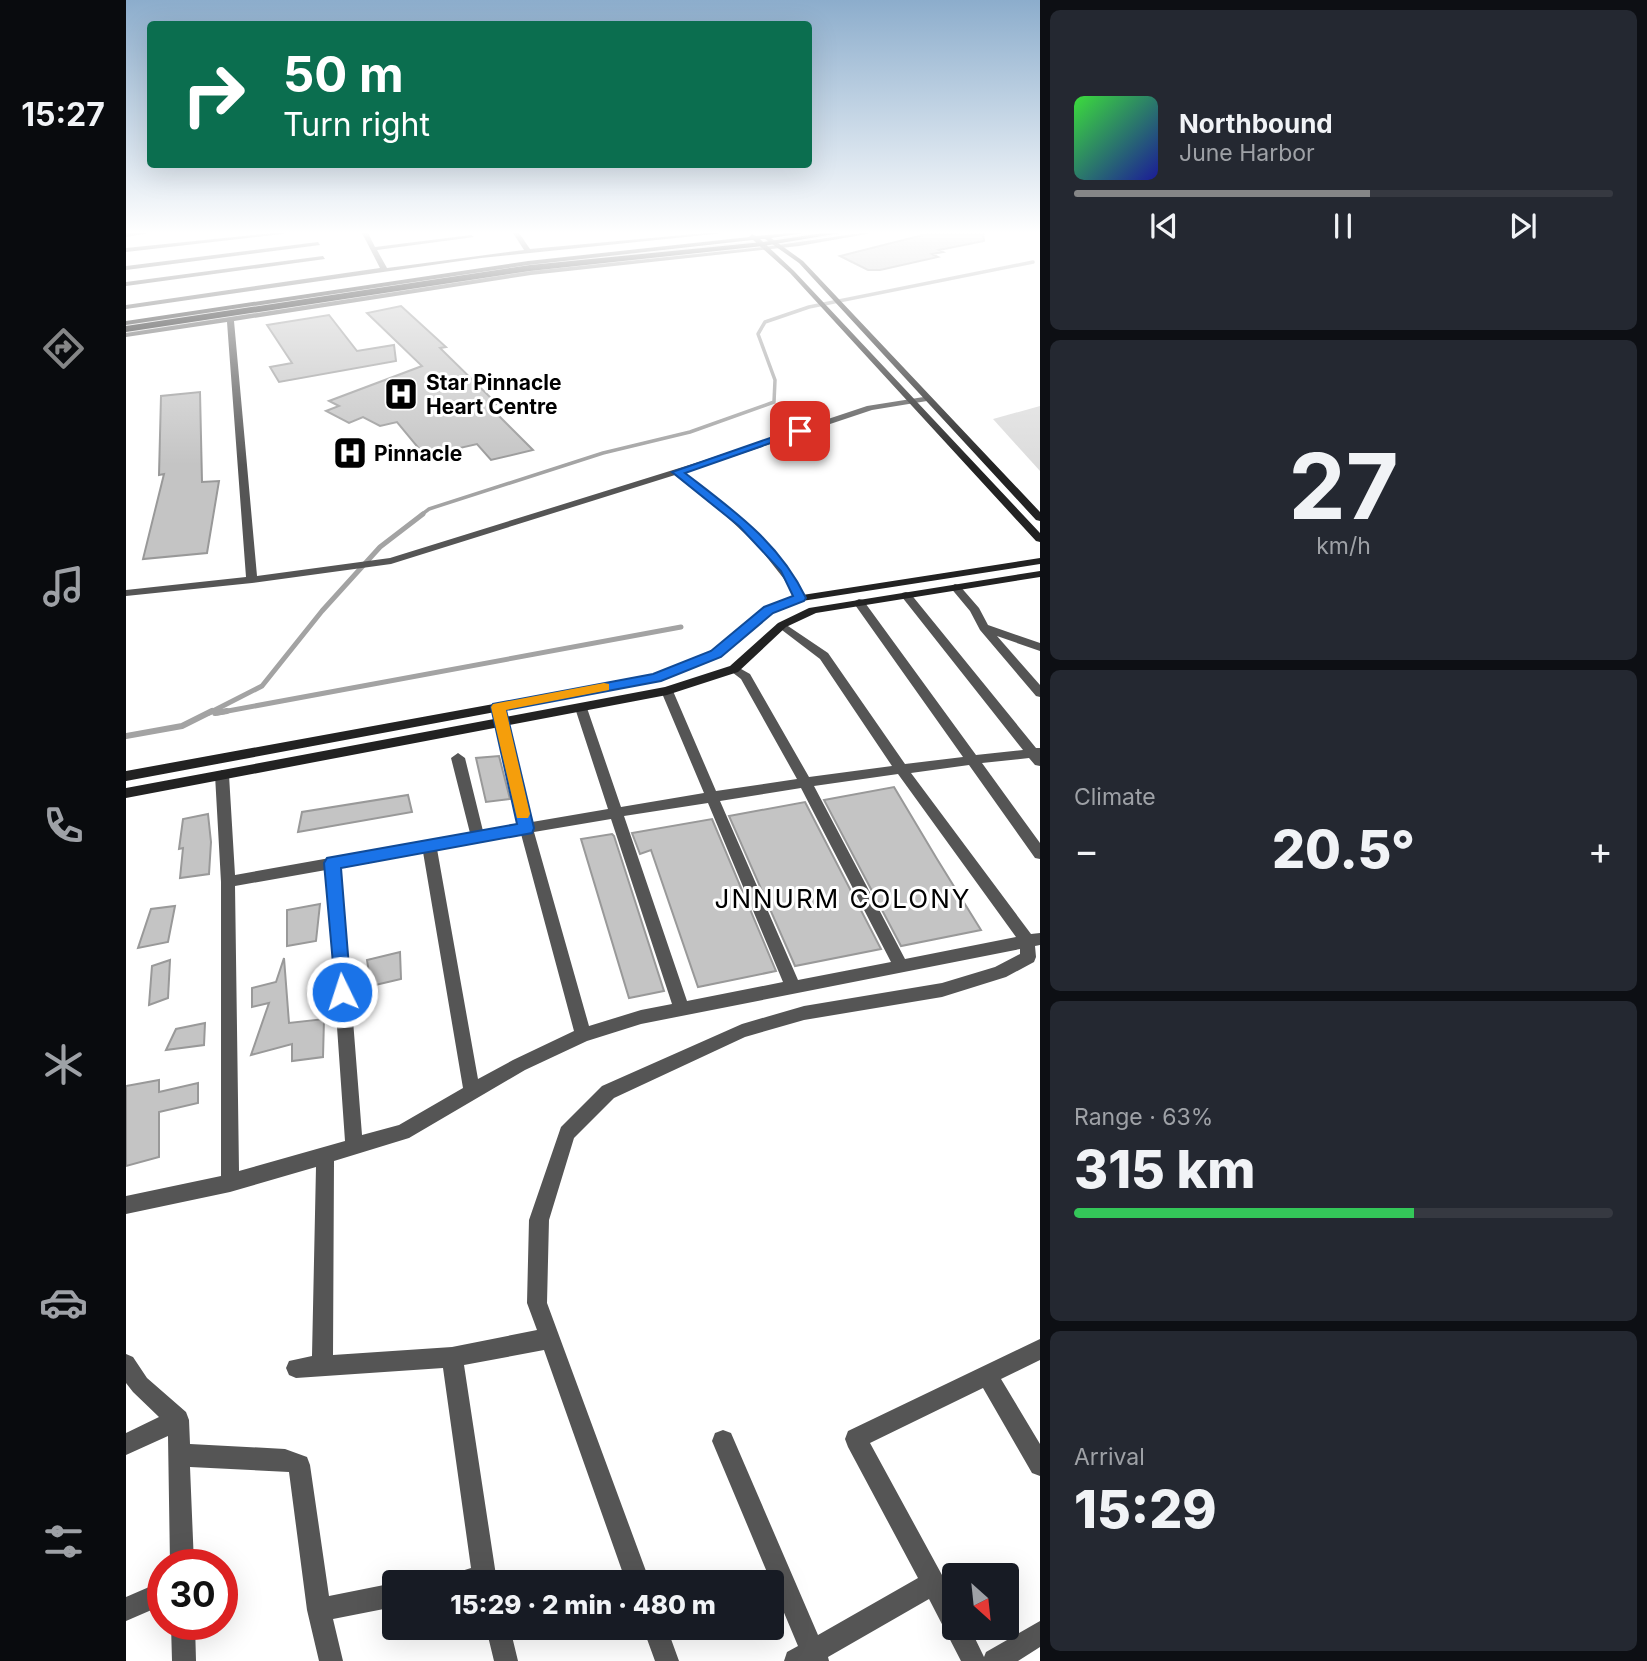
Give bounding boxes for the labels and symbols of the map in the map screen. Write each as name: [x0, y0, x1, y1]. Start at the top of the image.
place label: Star Pinnacle Heart Centre: [426, 370, 561, 419]
hospital icon: Star Pinnacle Heart Centre: [382, 375, 420, 413]
pin: [770, 401, 830, 461]
hospital icon: Pinnacle: [331, 434, 369, 472]
place label: Pinnacle: [374, 441, 462, 466]
district label: JNNURM COLONY: [715, 883, 971, 914]
position arrow: [305, 955, 379, 1029]
speed limit sign: 30: [147, 1549, 238, 1640]
north arrow: [942, 1563, 1018, 1640]

